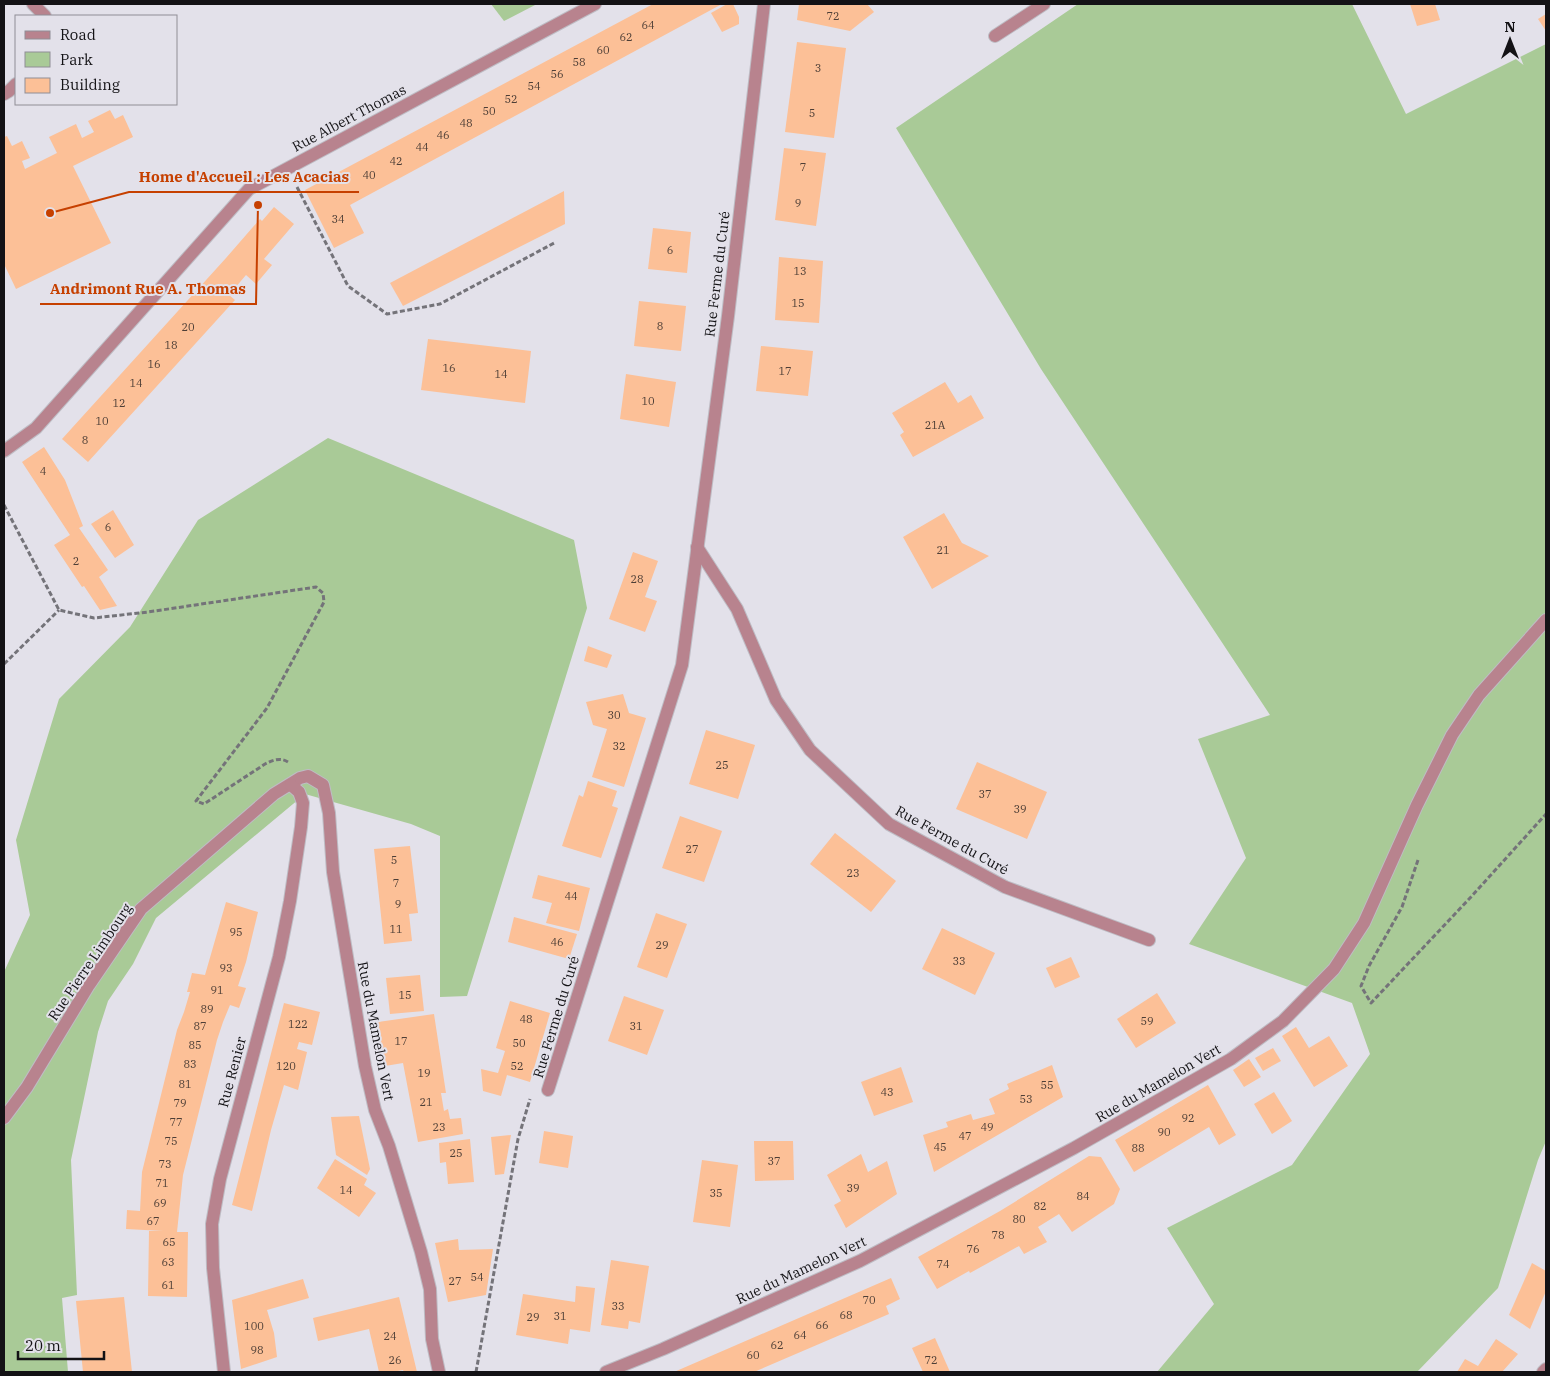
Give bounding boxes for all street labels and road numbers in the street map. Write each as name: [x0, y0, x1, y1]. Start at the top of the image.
street label: Rue Albert Thomas: [289, 80, 409, 156]
street label: Rue Ferme du Curé: [700, 210, 734, 338]
street label: Rue Ferme du Curé: [892, 801, 1012, 879]
street label: Rue Pierre Limbourg: [44, 900, 136, 1024]
street label: Rue Ferme du Curé: [529, 954, 583, 1080]
street label: Rue du Mamelon Vert: [354, 960, 398, 1102]
street label: Rue Renier: [214, 1034, 250, 1109]
street label: Rue du Mamelon Vert: [1092, 1040, 1224, 1126]
street label: Rue du Mamelon Vert: [733, 1232, 869, 1308]

